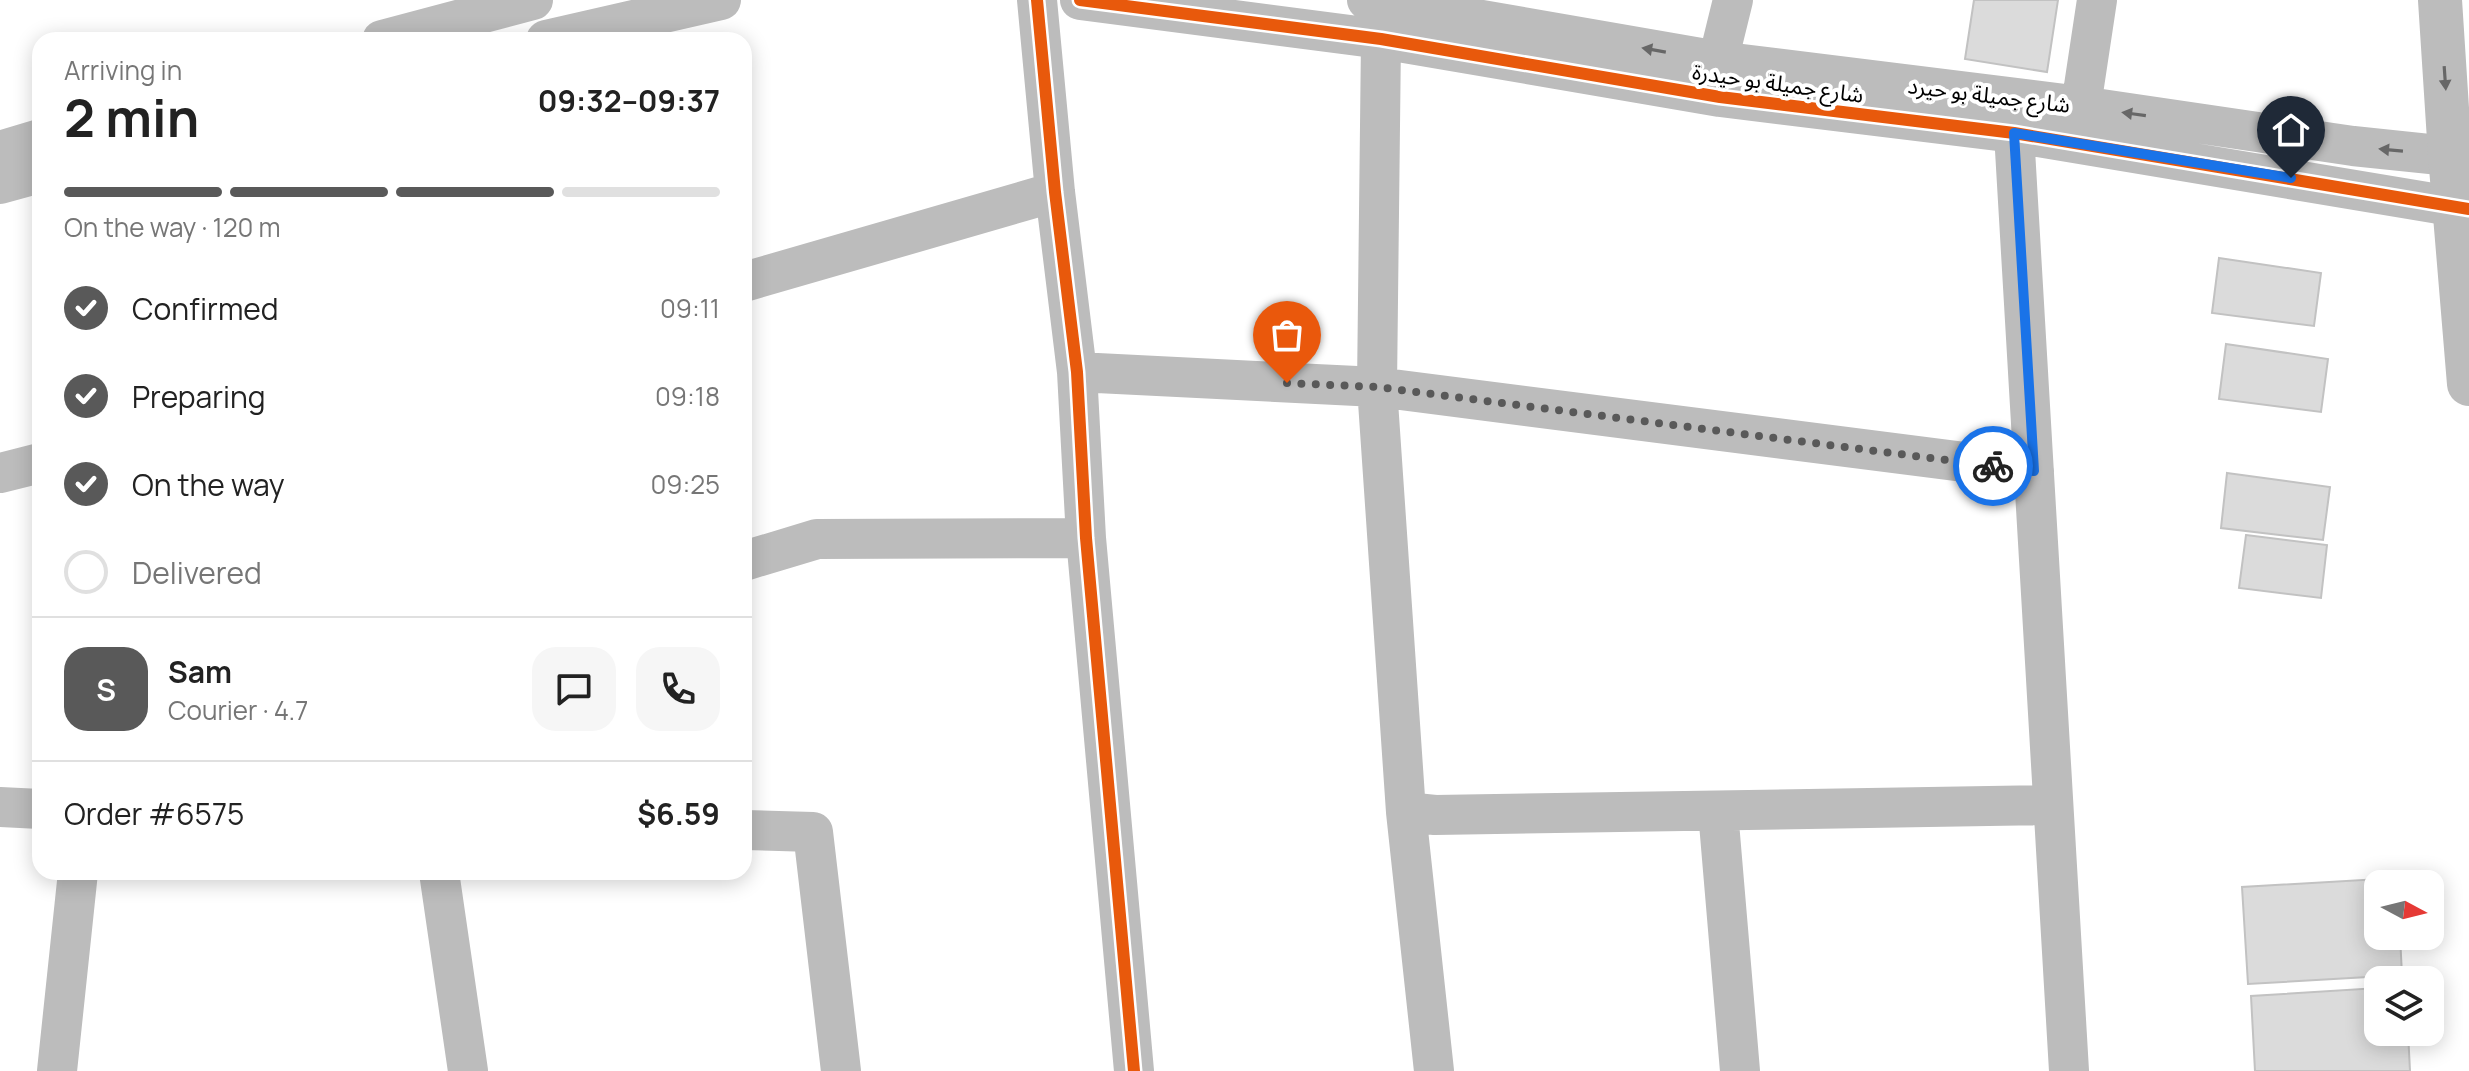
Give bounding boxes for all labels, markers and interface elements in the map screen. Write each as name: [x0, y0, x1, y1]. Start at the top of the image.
one-way arrow: [1641, 44, 1666, 56]
text: Arriving in: [64, 52, 182, 88]
street label: شارع جميلة بو حيدرة: [1690, 56, 1866, 112]
one-way arrow: [2439, 66, 2452, 91]
street label: شارع جميلة بو حيرد: [1906, 70, 2072, 122]
text: 09:32–09:37: [538, 80, 720, 121]
text: 2 min: [64, 82, 199, 153]
pin: [2257, 96, 2325, 178]
one-way arrow: [2121, 107, 2146, 120]
icon: home: [2269, 108, 2313, 152]
one-way arrow: [2378, 143, 2403, 156]
text: On the way · 120 m: [64, 209, 281, 245]
icon: check: [64, 286, 108, 330]
text: Confirmed: [132, 288, 279, 329]
text: 09:11: [660, 290, 720, 326]
pin: [1253, 301, 1321, 383]
icon: bag: [1265, 313, 1309, 357]
icon: check: [64, 374, 108, 418]
text: Preparing: [132, 376, 266, 417]
text: 09:18: [655, 378, 720, 414]
courier: [1953, 426, 2033, 506]
icon: bike: [1971, 444, 2015, 488]
icon: check: [64, 462, 108, 506]
text: On the way: [132, 464, 285, 505]
text: 09:25: [650, 466, 720, 502]
text: Delivered: [132, 552, 262, 593]
button: chat: [532, 647, 616, 731]
button: phone: [636, 647, 720, 731]
text: Sam: [168, 651, 232, 692]
text: S: [96, 669, 116, 710]
text: Courier · 4.7: [168, 692, 308, 728]
text: Order #6575: [64, 793, 244, 834]
text: $6.59: [637, 793, 720, 834]
north arrow: [2364, 870, 2444, 950]
map controls: [2364, 870, 2444, 1046]
button: layers: [2364, 966, 2444, 1046]

